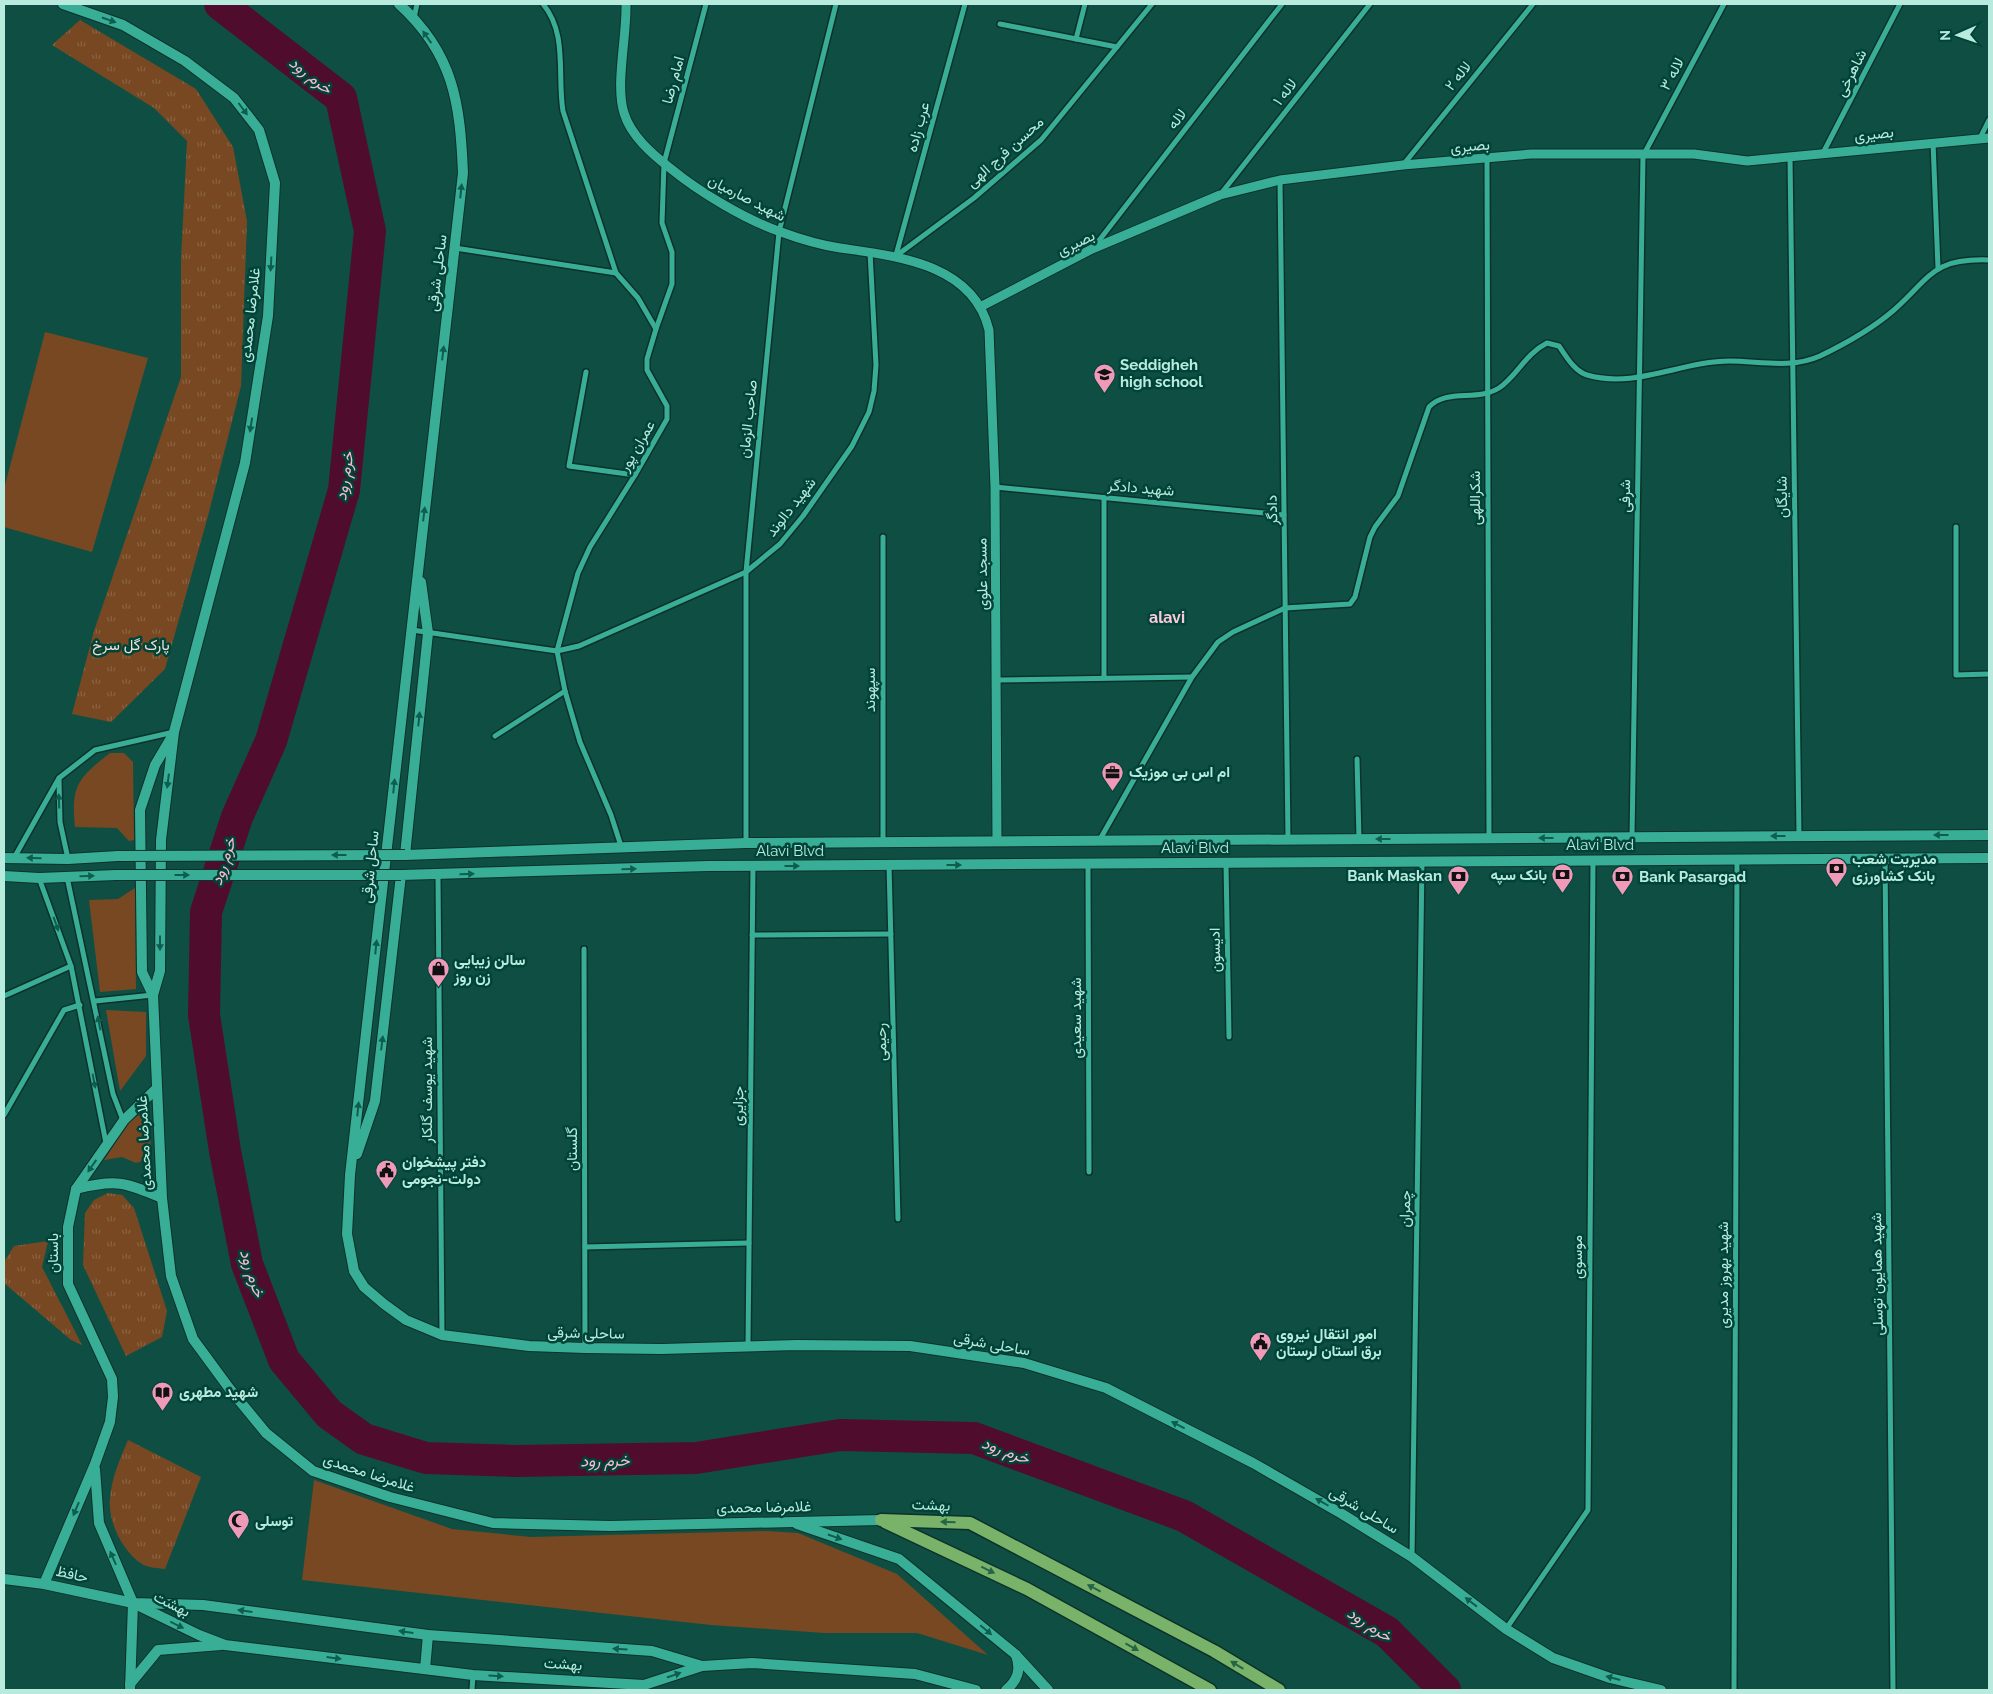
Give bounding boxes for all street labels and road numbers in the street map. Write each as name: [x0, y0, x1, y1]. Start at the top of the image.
street label: شاهرخی: [1831, 46, 1871, 100]
street label: امام رضا: [658, 54, 689, 106]
street label: لاله ۳: [1656, 55, 1688, 93]
street label: لاله ۲: [1441, 58, 1475, 94]
street label: لاله ۱: [1269, 75, 1301, 109]
street label: عرب زاده: [903, 100, 933, 154]
street label: لاله: [1164, 105, 1190, 133]
street label: محسن فرج الهی: [963, 113, 1049, 193]
street label: بصیری: [1853, 123, 1895, 146]
street label: بصیری: [1449, 135, 1491, 158]
street label: شهید صارمیان: [705, 171, 789, 225]
street label: بصیری: [1054, 226, 1098, 261]
street label: ساحلی شرقی: [423, 233, 452, 313]
street label: غلامرضا محمدی: [236, 267, 265, 363]
street label: صاحب الزمان: [735, 379, 761, 459]
street label: عمران پور: [615, 417, 660, 476]
street label: شکراللهی: [1466, 471, 1485, 525]
street label: شهید دالوند: [762, 474, 820, 540]
street label: شهید دادگر: [1106, 476, 1175, 500]
street label: شایگان: [1773, 476, 1791, 518]
street label: شرفی: [1616, 479, 1635, 513]
street label: دادگر: [1263, 495, 1281, 526]
street label: مسجد علوی: [972, 538, 993, 610]
street label: سپهوند: [861, 668, 880, 712]
street label: ساحل شرقی: [357, 830, 384, 904]
street label: Alavi Blvd: [1566, 836, 1634, 854]
street label: Alavi Blvd: [1161, 839, 1229, 857]
street label: Alavi Blvd: [756, 842, 824, 860]
street label: ادیسون: [1206, 927, 1224, 973]
street label: شهید سعیدی: [1067, 977, 1086, 1058]
street label: رحیمی: [872, 1023, 891, 1061]
street label: شهید یوسف گلکار: [418, 1037, 436, 1144]
street label: جزایری: [729, 1086, 748, 1126]
street label: غلامرضا محمدی: [133, 1095, 156, 1191]
street label: گلستان: [563, 1127, 581, 1171]
street label: چمران: [1396, 1190, 1415, 1228]
street label: شهید همایون توسلی: [1867, 1212, 1888, 1336]
street label: شهید بهروز مدیری: [1714, 1221, 1733, 1329]
street label: باستان: [44, 1233, 62, 1273]
street label: موسوی: [1568, 1235, 1587, 1279]
street label: ساحلی شرقی: [547, 1323, 625, 1344]
street label: ساحلی شرقی: [952, 1328, 1032, 1361]
street label: غلامرضا محمدی: [321, 1450, 417, 1497]
street label: ساحلی شرقی: [1326, 1482, 1402, 1539]
street label: بهشت: [911, 1495, 951, 1515]
street label: غلامرضا محمدی: [716, 1497, 812, 1518]
street label: حافظ: [54, 1562, 90, 1586]
street label: بهشت: [151, 1587, 193, 1621]
street label: بهشت: [543, 1654, 583, 1674]

